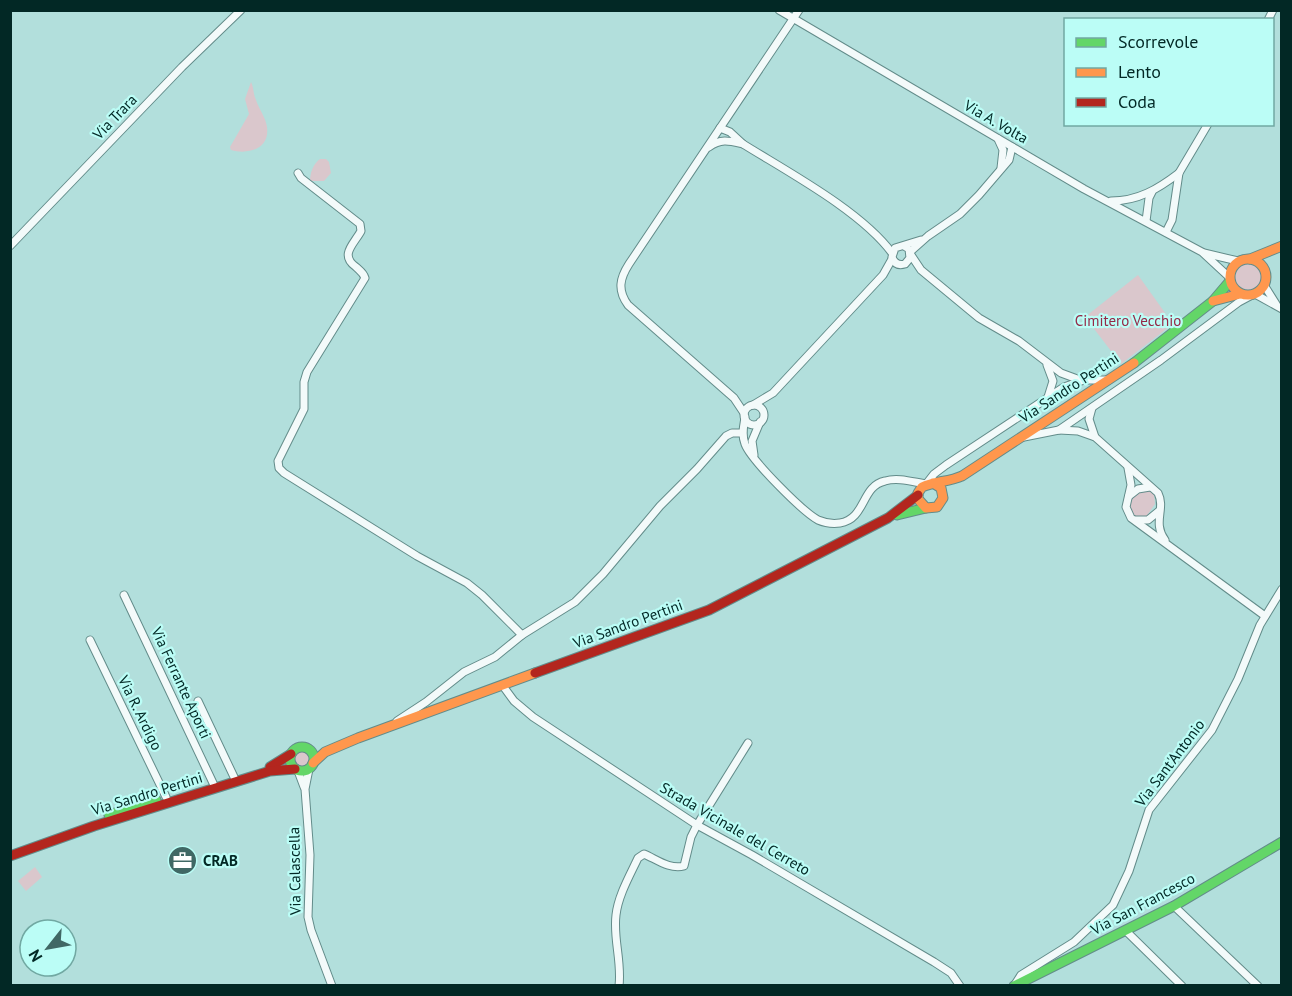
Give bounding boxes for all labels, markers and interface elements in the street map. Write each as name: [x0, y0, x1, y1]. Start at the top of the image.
legend: [1064, 18, 1274, 126]
text: Scorrevole: [1118, 30, 1198, 53]
text: Lento: [1118, 60, 1161, 83]
street label: Via Trara: [88, 90, 141, 144]
text: Coda: [1118, 90, 1156, 113]
street label: Via A. Volta: [960, 95, 1032, 148]
park label: Cimitero Vecchio: [1075, 311, 1181, 330]
street label: Via Sandro Pertini: [1014, 348, 1122, 427]
street label: Via Sandro Pertini: [570, 595, 685, 652]
street label: Via Ferrante Aporti: [147, 623, 216, 742]
street label: Via R. Ardigo: [114, 672, 167, 753]
street label: Via Sant'Antonio: [1130, 715, 1209, 811]
street label: Via Sandro Pertini: [88, 768, 205, 820]
street label: Strada Vicinale del Cerreto: [657, 778, 814, 879]
street label: Via Calascella: [284, 827, 305, 916]
office icon: CRAB: [166, 845, 198, 877]
place label: CRAB: [203, 851, 238, 870]
street label: Via San Francesco: [1087, 868, 1198, 939]
north arrow: [18, 918, 78, 978]
text: N: [24, 946, 46, 965]

